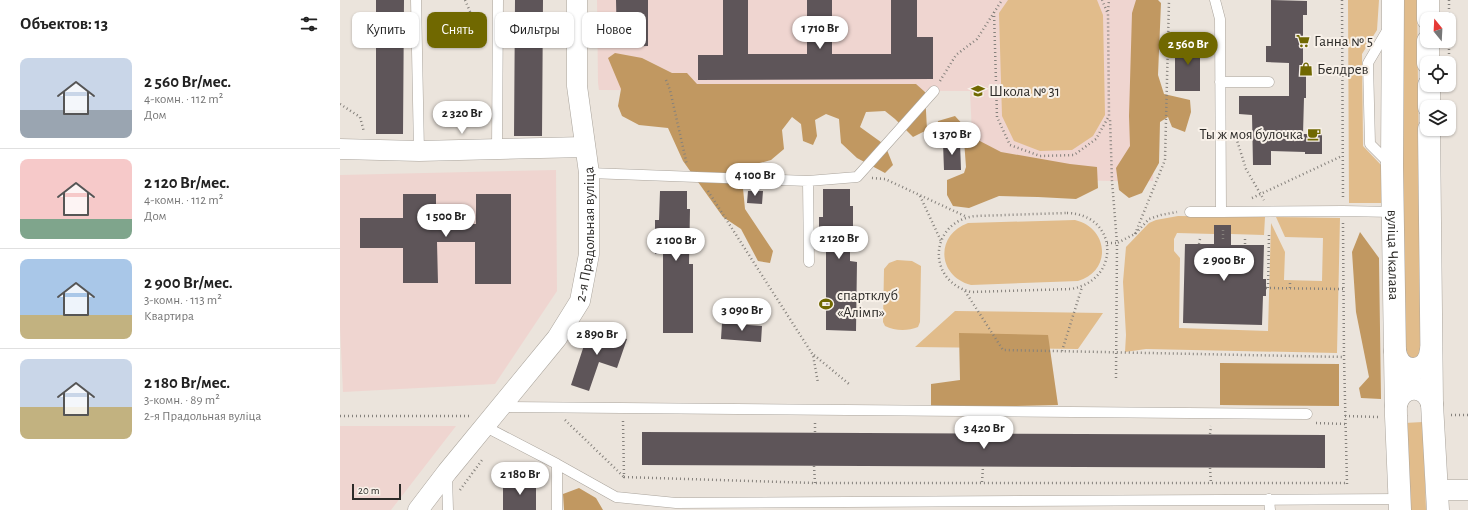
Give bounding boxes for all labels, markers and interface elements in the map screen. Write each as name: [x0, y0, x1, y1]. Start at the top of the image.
chip: Купить: [352, 12, 419, 48]
chip: Снять: [427, 12, 487, 48]
chip: Фильтры: [495, 12, 574, 48]
chip: Новое: [582, 12, 646, 48]
north arrow: [1420, 12, 1456, 48]
map controls: [1420, 12, 1456, 136]
icon: filters: [298, 13, 320, 35]
text: Объектов: 13: [20, 15, 108, 32]
pin: 1 710 Br: [779, 16, 861, 50]
text: 1 710 Br: [801, 22, 839, 35]
pin: 2 560 Br: [1147, 32, 1229, 66]
supermarket icon: Ганна № 5: [1295, 33, 1311, 49]
place label: Ганна № 5: [1314, 34, 1373, 49]
text: 2 560 Br: [1168, 38, 1208, 51]
button: locate: [1420, 56, 1456, 92]
shop icon: Белдрев: [1298, 61, 1314, 77]
place label: Белдрев: [1317, 62, 1369, 77]
text: 2 560 Br/мес.: [144, 73, 231, 90]
icon: home: [52, 74, 100, 122]
school or university icon: Школа № 31: [970, 83, 986, 99]
place label: Школа № 31: [989, 84, 1060, 99]
text: 4-комн. · 112 m²: [144, 93, 223, 106]
button: layers: [1420, 100, 1456, 136]
pin: 2 320 Br: [421, 101, 503, 135]
text: 2 320 Br: [442, 107, 482, 120]
text: Дом: [144, 109, 167, 122]
pin: 1 370 Br: [911, 122, 993, 156]
cafe icon: Ты ж моя булочка: [1306, 126, 1322, 142]
place label: Ты ж моя булочка: [1200, 127, 1303, 142]
text: 1 370 Br: [933, 128, 971, 141]
pin: 4 100 Br: [714, 163, 796, 197]
street label: 2-я Прадольная вуліца: [573, 166, 597, 303]
text: 4 100 Br: [735, 169, 775, 182]
text: 2 120 Br/мес.: [144, 174, 230, 191]
icon: home: [52, 175, 100, 223]
text: 4-комн. · 112 m²: [144, 194, 223, 207]
pin: 1 500 Br: [405, 204, 487, 238]
text: Дом: [144, 210, 167, 223]
text: 1 500 Br: [426, 210, 466, 223]
street label: вуліца Чкалава: [1385, 210, 1401, 301]
pin: 2 120 Br: [798, 226, 880, 260]
pin: 2 100 Br: [635, 228, 717, 262]
text: 2 120 Br: [819, 232, 859, 245]
text: 2 100 Br: [656, 234, 696, 247]
pin: 2 900 Br: [1183, 248, 1265, 282]
text: 2 900 Br: [1203, 254, 1245, 267]
text: 2 900 Br/мес.: [144, 274, 233, 291]
icon: home: [52, 275, 100, 323]
place label: спартклуб «Алімп»: [837, 288, 898, 320]
text: 3-комн. · 113 m²: [144, 294, 222, 307]
sports icon: спартклуб «Алімп»: [818, 296, 834, 312]
pin: 3 090 Br: [701, 298, 783, 332]
text: 3 090 Br: [721, 304, 763, 317]
text: Квартира: [144, 310, 194, 323]
pin: 2 890 Br: [556, 322, 638, 356]
text: 2 890 Br: [576, 328, 618, 341]
text: 2 180 Br/мес.: [144, 374, 230, 391]
icon: home: [52, 375, 100, 423]
text: 3-комн. · 89 m²: [144, 394, 220, 407]
text: 2-я Прадольная вуліца: [144, 410, 261, 423]
pin: 3 420 Br: [943, 416, 1025, 450]
text: 3 420 Br: [964, 422, 1004, 435]
pin: 2 180 Br: [479, 462, 561, 496]
text: 2 180 Br: [500, 468, 540, 481]
scale bar: [352, 482, 401, 501]
text: 20 m: [358, 485, 379, 496]

